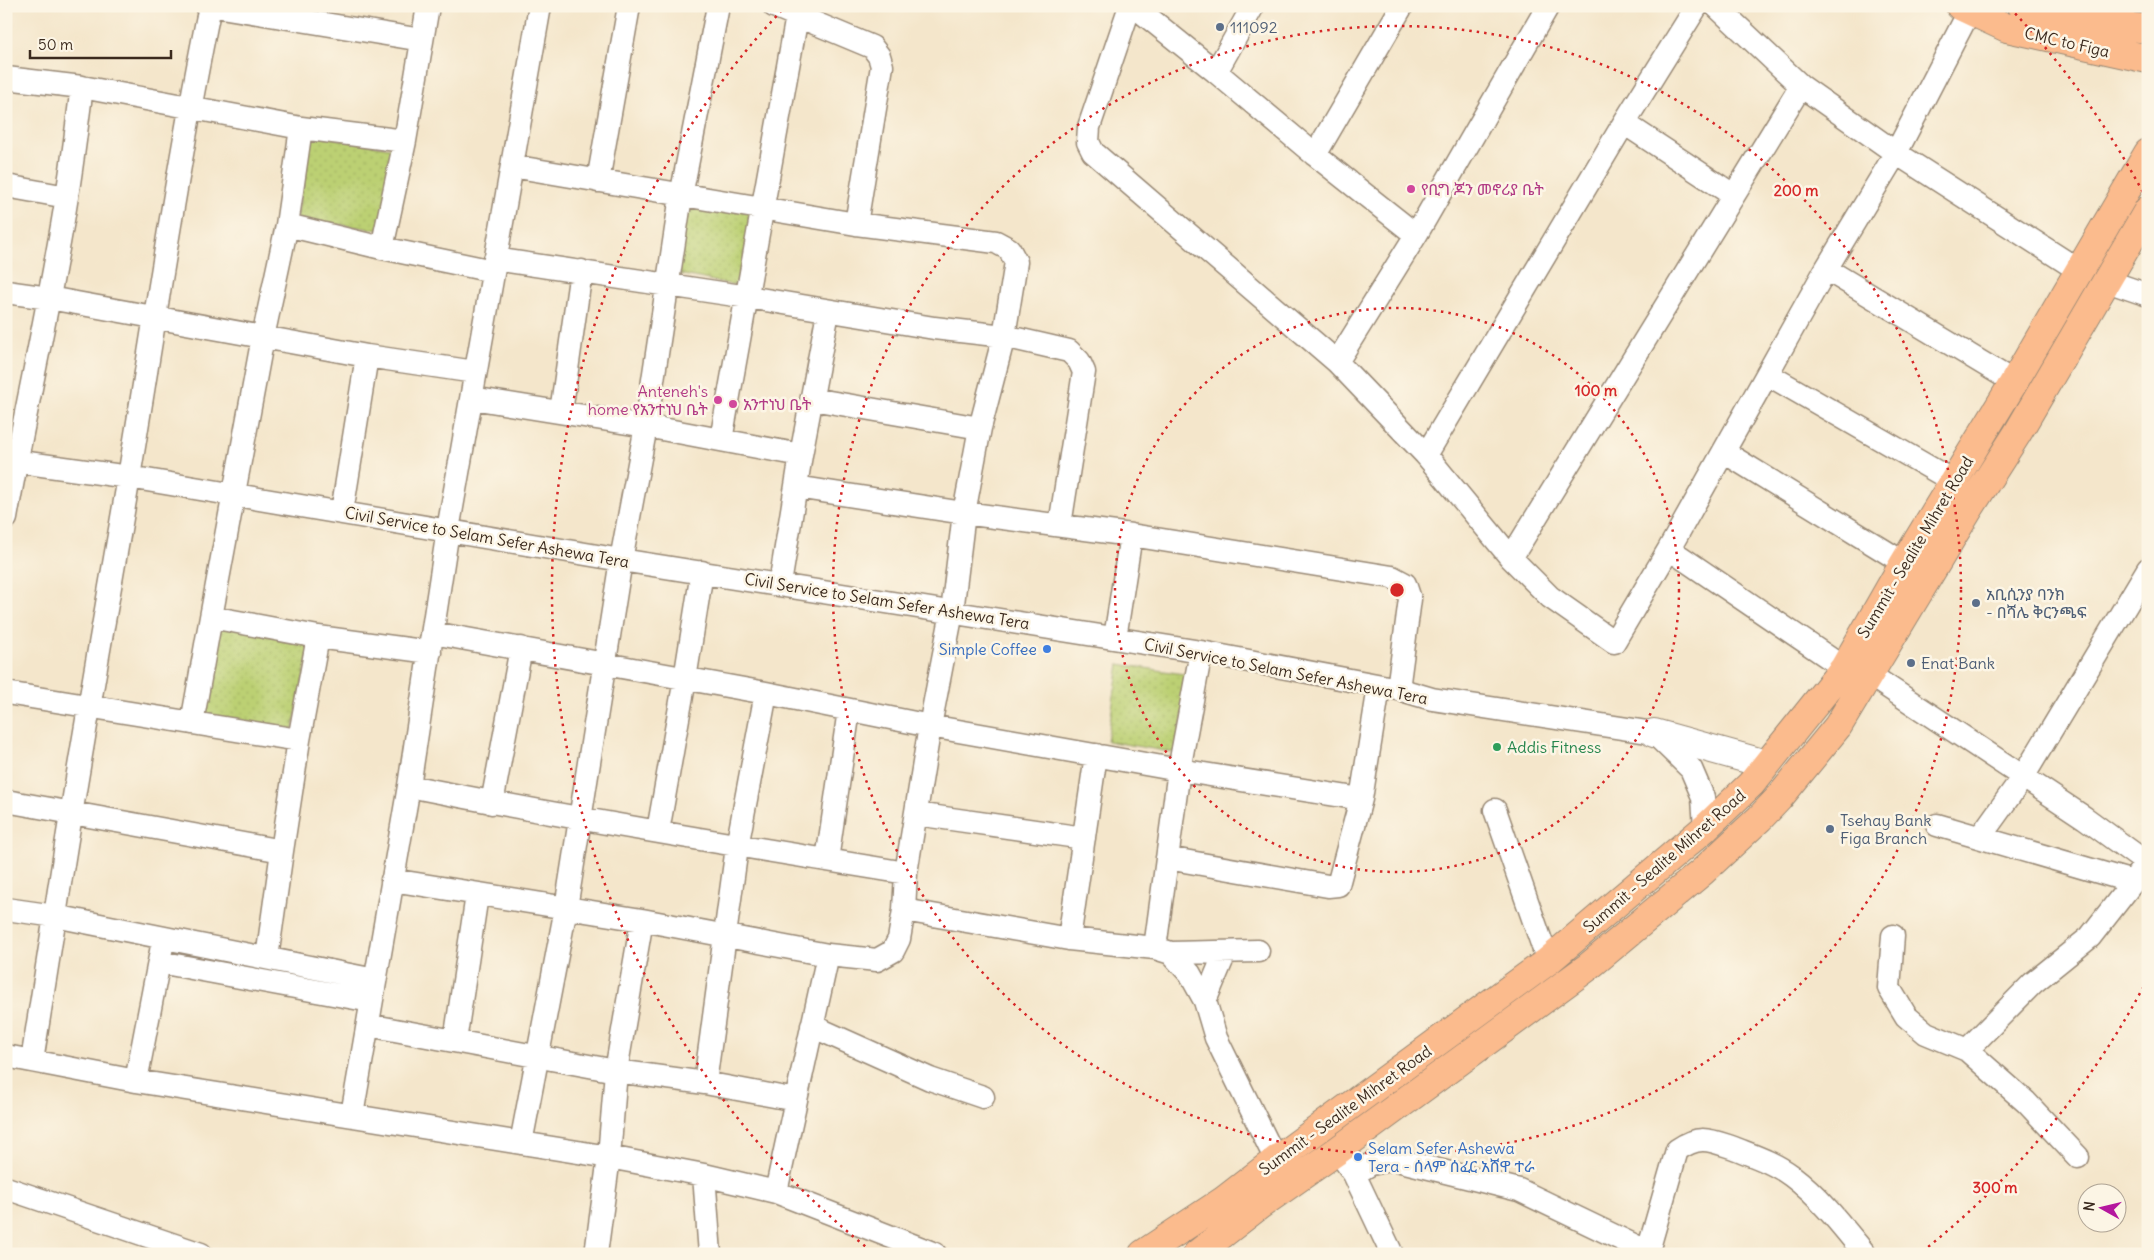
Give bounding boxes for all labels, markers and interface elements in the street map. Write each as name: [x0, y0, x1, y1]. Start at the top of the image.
place label: 111092: [1230, 17, 1278, 37]
marker: 111092: [1214, 21, 1226, 33]
street label: CMC to Figa: [2022, 22, 2112, 62]
scale bar: [30, 28, 171, 60]
text: 50 m: [38, 35, 73, 54]
place label: የቢግ ጆን መኖሪያ ቤት: [1421, 179, 1544, 199]
text: 200 m: [1774, 181, 1818, 200]
marker: የቢግ ጆን መኖሪያ ቤት: [1405, 183, 1417, 195]
place label: Anteneh's home የአንተነህ ቤት: [588, 381, 708, 419]
text: 100 m: [1575, 381, 1617, 400]
marker: Anteneh's home የአንተነህ ቤት: [712, 394, 724, 406]
place label: አንተነህ ቤት: [743, 394, 812, 414]
marker: አንተነህ ቤት: [727, 398, 739, 410]
street label: Summit - Sealite Mihret Road: [1853, 453, 1977, 641]
street label: Civil Service to Selam Sefer Ashewa Tera: [343, 502, 631, 572]
street label: Civil Service to Selam Sefer Ashewa Tera: [743, 569, 1031, 633]
centre of rings: [1388, 581, 1406, 599]
place label: አቢሲንያ ባንክ - በሻሌ ቅርንጫፍ: [1986, 584, 2087, 622]
marker: አቢሲንያ ባንክ - በሻሌ ቅርንጫፍ: [1970, 597, 1982, 609]
street label: Civil Service to Selam Sefer Ashewa Tera: [1143, 634, 1429, 708]
place label: Simple Coffee: [939, 639, 1037, 659]
marker: Simple Coffee: [1041, 643, 1053, 655]
place label: Enat Bank: [1921, 653, 1995, 673]
marker: Enat Bank: [1905, 657, 1917, 669]
place label: Addis Fitness: [1507, 737, 1601, 757]
marker: Addis Fitness: [1491, 741, 1503, 753]
street label: Summit - Sealite Mihret Road: [1579, 785, 1749, 937]
place label: Tsehay Bank Figa Branch: [1840, 810, 1931, 848]
marker: Tsehay Bank Figa Branch: [1824, 823, 1836, 835]
street label: Summit - Sealite Mihret Road: [1255, 1041, 1435, 1179]
place label: Selam Sefer Ashewa Tera - ሰላም ሰፈር አሸዋ ተራ: [1368, 1138, 1535, 1176]
marker: Selam Sefer Ashewa Tera - ሰላም ሰፈር አሸዋ ተራ: [1352, 1151, 1364, 1163]
text: 300 m: [1973, 1178, 2018, 1197]
north arrow: [2076, 1182, 2126, 1232]
text: N: [2080, 1200, 2099, 1212]

